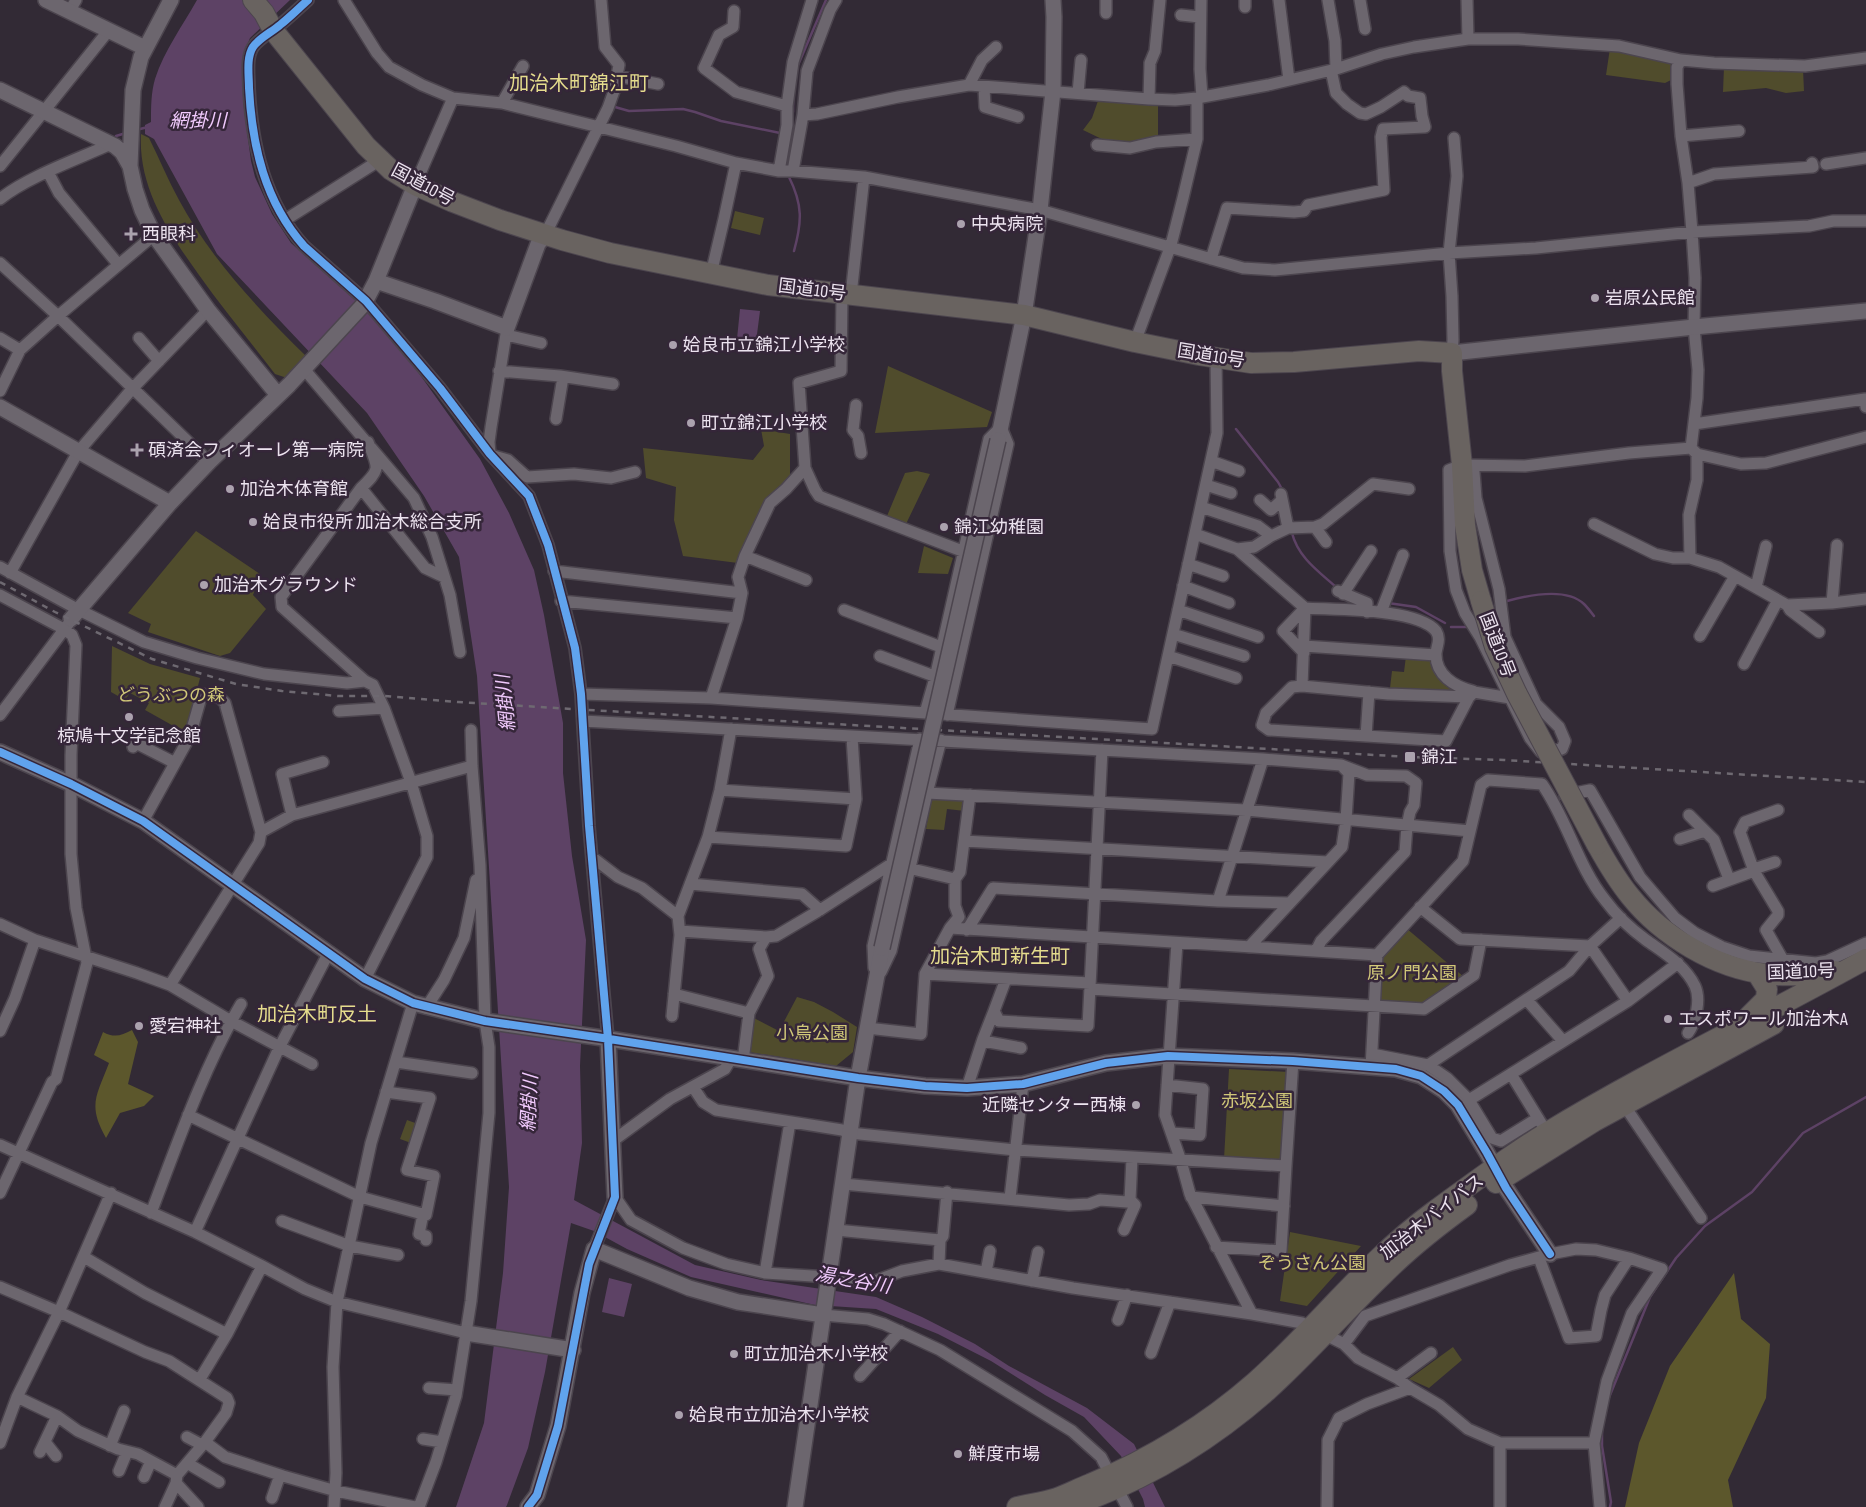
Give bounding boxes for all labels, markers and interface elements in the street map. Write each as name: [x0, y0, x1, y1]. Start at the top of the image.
district label: 加治木町錦江町: [509, 72, 649, 96]
water label: 網掛川: [169, 110, 228, 133]
street label: 国道10号: [388, 160, 458, 210]
place label: 中央病院: [971, 214, 1043, 235]
marker: 中央病院: [955, 218, 967, 230]
place label: 西眼科: [142, 224, 196, 245]
marker: 西眼科: [124, 227, 138, 241]
street label: 国道10号: [777, 275, 847, 305]
place label: 岩原公民館: [1605, 288, 1695, 309]
marker: 岩原公民館: [1589, 292, 1601, 304]
place label: 姶良市立錦江小学校: [683, 335, 845, 356]
marker: 姶良市立錦江小学校: [667, 339, 679, 351]
street label: 国道10号: [1176, 340, 1246, 372]
place label: 町立錦江小学校: [701, 413, 827, 434]
marker: 町立錦江小学校: [685, 417, 697, 429]
place label: 碩済会フィオーレ第一病院: [148, 440, 364, 461]
marker: 碩済会フィオーレ第一病院: [130, 443, 144, 457]
place label: 加治木体育館: [240, 479, 348, 500]
marker: 加治木体育館: [224, 483, 236, 495]
place label: 姶良市役所 加治木総合支所: [263, 512, 482, 533]
marker: 姶良市役所 加治木総合支所: [247, 516, 259, 528]
place label: 錦江幼稚園: [954, 517, 1044, 538]
marker: 錦江幼稚園: [938, 521, 950, 533]
place label: 加治木グラウンド: [214, 575, 358, 596]
marker: 加治木グラウンド: [198, 579, 210, 591]
street label: 国道10号: [1475, 609, 1519, 681]
water label: 網掛川: [491, 671, 520, 733]
park label: どうぶつの森: [117, 685, 225, 706]
marker: 椋鳩十文学記念館: [123, 711, 135, 723]
place label: 椋鳩十文学記念館: [57, 726, 201, 747]
place label: 錦江: [1421, 747, 1457, 768]
marker: 錦江: [1403, 750, 1417, 764]
district label: 加治木町新生町: [930, 945, 1070, 969]
street label: 国道10号: [1766, 960, 1836, 984]
park label: 原ノ門公園: [1367, 963, 1457, 984]
district label: 加治木町反土: [257, 1003, 377, 1027]
place label: エスポワール加治木A: [1678, 1009, 1848, 1030]
marker: エスポワール加治木A: [1662, 1013, 1674, 1025]
place label: 愛宕神社: [149, 1016, 221, 1037]
marker: 愛宕神社: [133, 1020, 145, 1032]
park label: 小烏公園: [776, 1023, 848, 1044]
water label: 網掛川: [517, 1072, 543, 1132]
park label: 赤坂公園: [1221, 1091, 1293, 1112]
place label: 近隣センター西棟: [982, 1095, 1126, 1116]
marker: 近隣センター西棟: [1130, 1099, 1142, 1111]
street label: 加治木バイパス: [1376, 1170, 1488, 1264]
park label: ぞうさん公園: [1258, 1253, 1366, 1274]
water label: 湯之谷川: [814, 1263, 894, 1299]
place label: 町立加治木小学校: [744, 1344, 888, 1365]
marker: 町立加治木小学校: [728, 1348, 740, 1360]
place label: 姶良市立加治木小学校: [689, 1405, 869, 1426]
marker: 姶良市立加治木小学校: [673, 1409, 685, 1421]
place label: 鮮度市場: [968, 1444, 1040, 1465]
marker: 鮮度市場: [952, 1448, 964, 1460]

